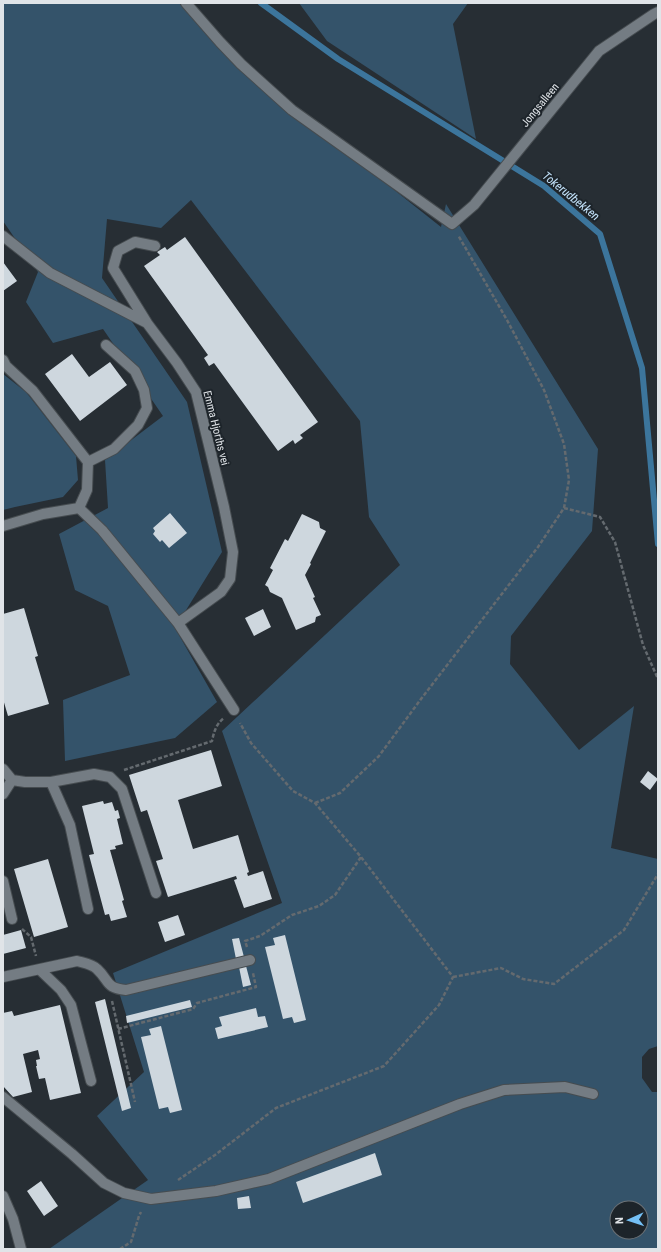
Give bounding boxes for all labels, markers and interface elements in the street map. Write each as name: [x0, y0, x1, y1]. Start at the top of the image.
street label: Jongsalleen: [518, 80, 562, 130]
water label: Tokerudbekken: [540, 169, 603, 224]
street label: Emma Hjorths vei: [200, 389, 232, 467]
north arrow: [609, 1200, 649, 1240]
text: N: [613, 1217, 626, 1224]

